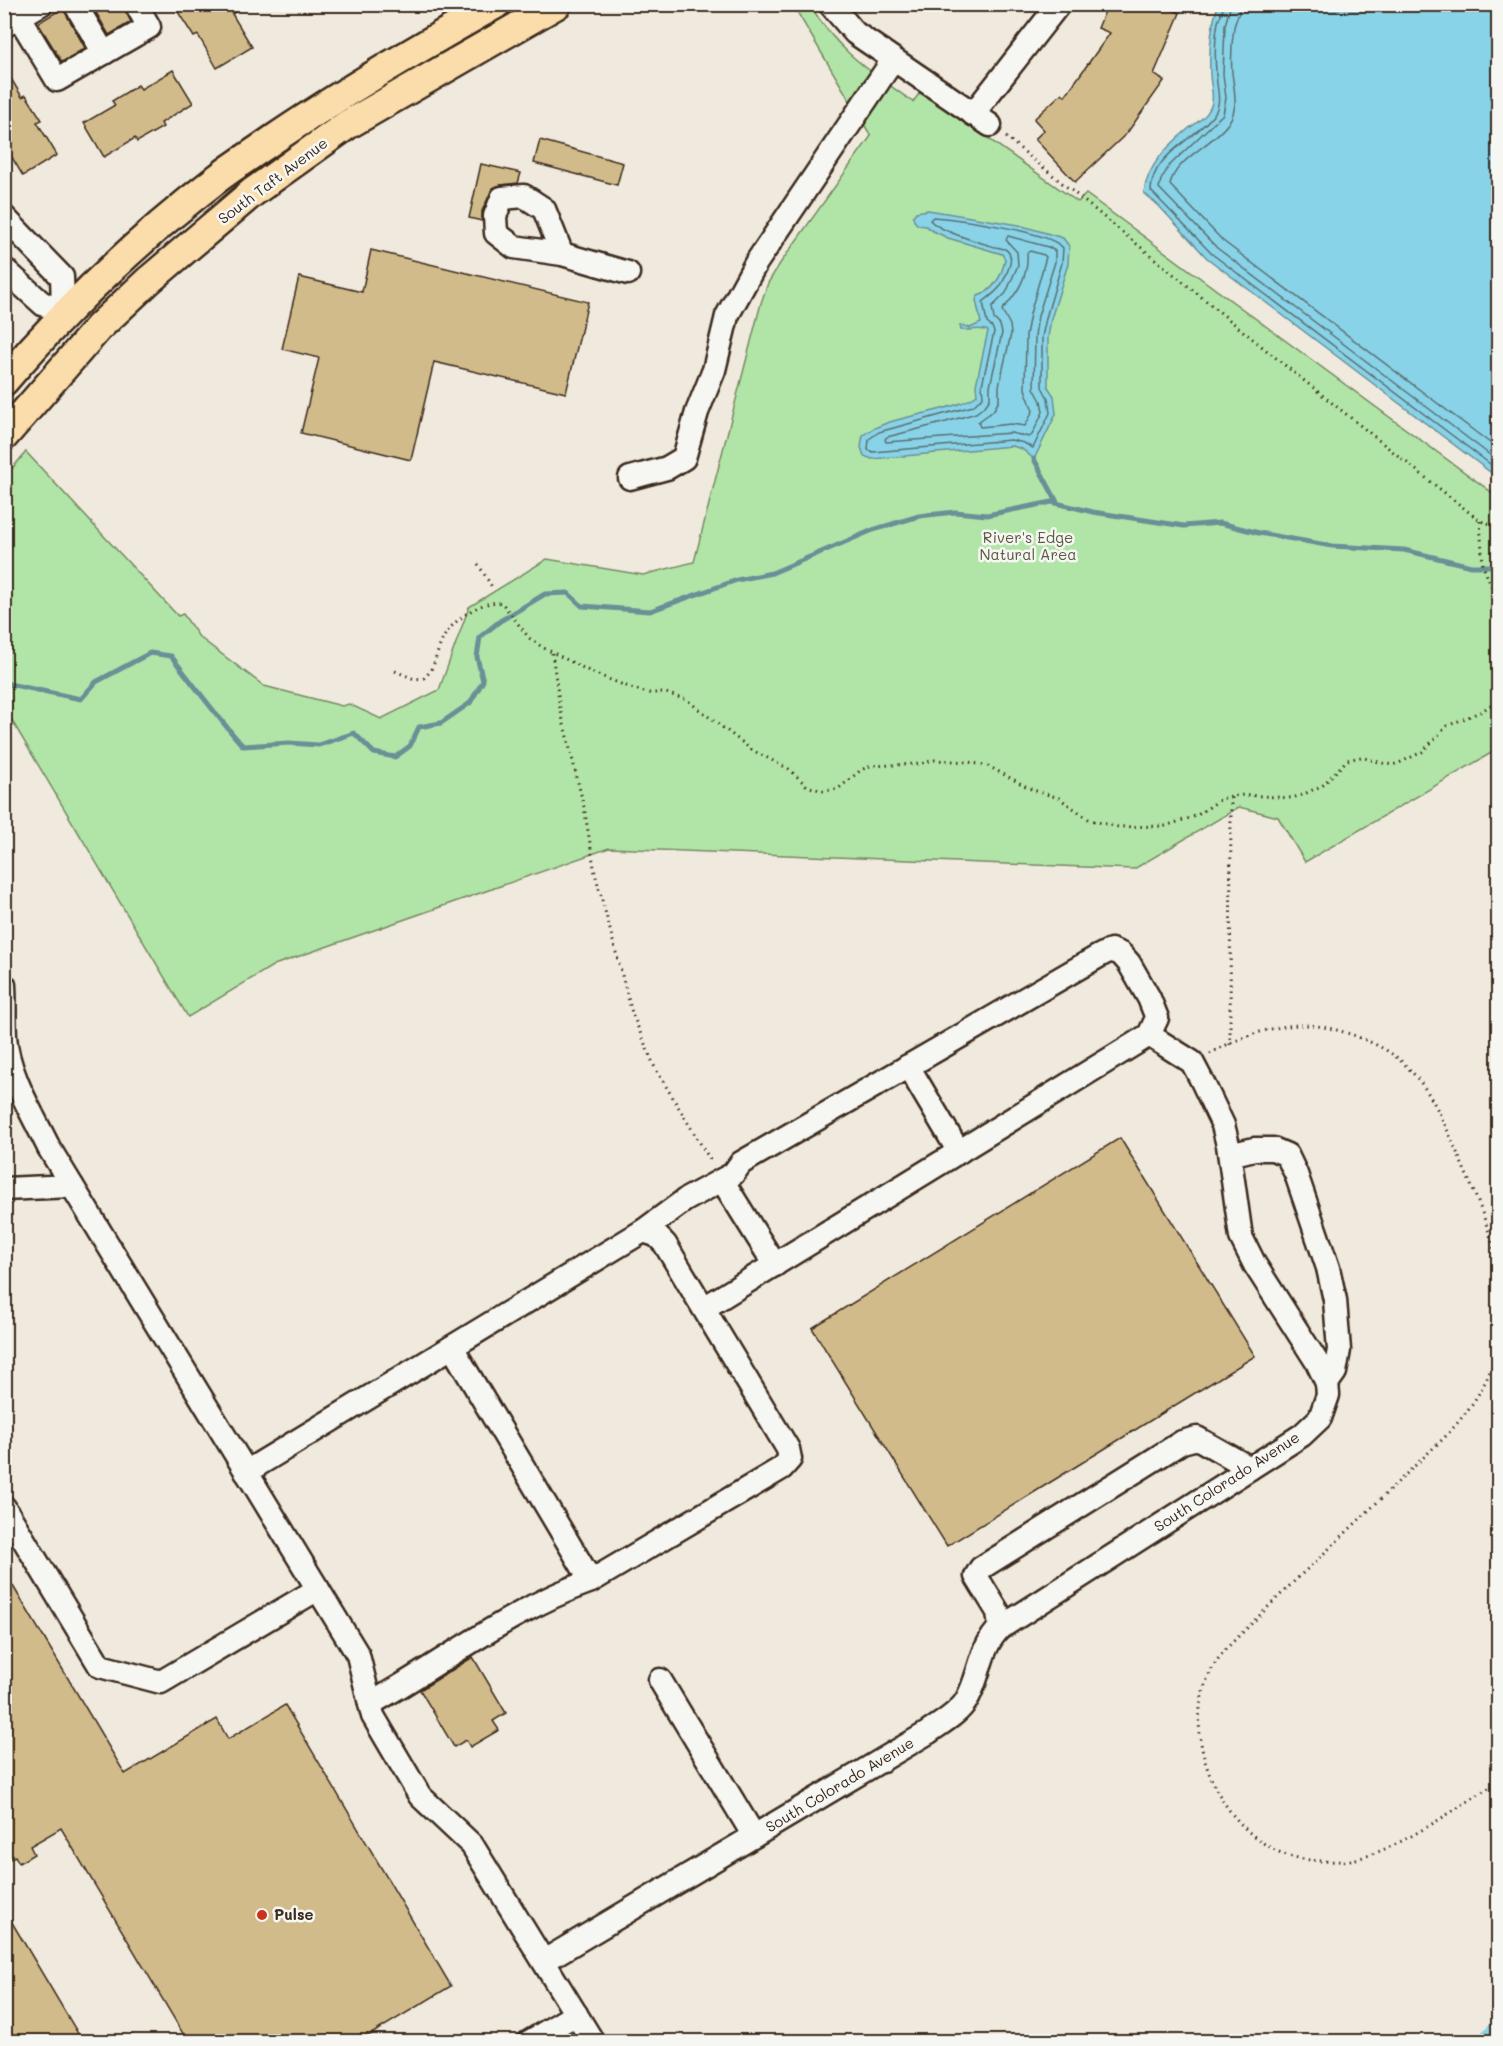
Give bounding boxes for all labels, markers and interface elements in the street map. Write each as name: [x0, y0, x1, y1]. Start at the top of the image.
street label: South Taft Avenue: [214, 132, 331, 228]
park label: River's Edge Natural Area: [979, 527, 1077, 564]
street label: South Colorado Avenue: [1150, 1427, 1303, 1536]
street label: South Colorado Avenue: [762, 1732, 917, 1836]
place label: Pulse: [274, 1904, 313, 1924]
marker: Pulse: [255, 1908, 269, 1922]

